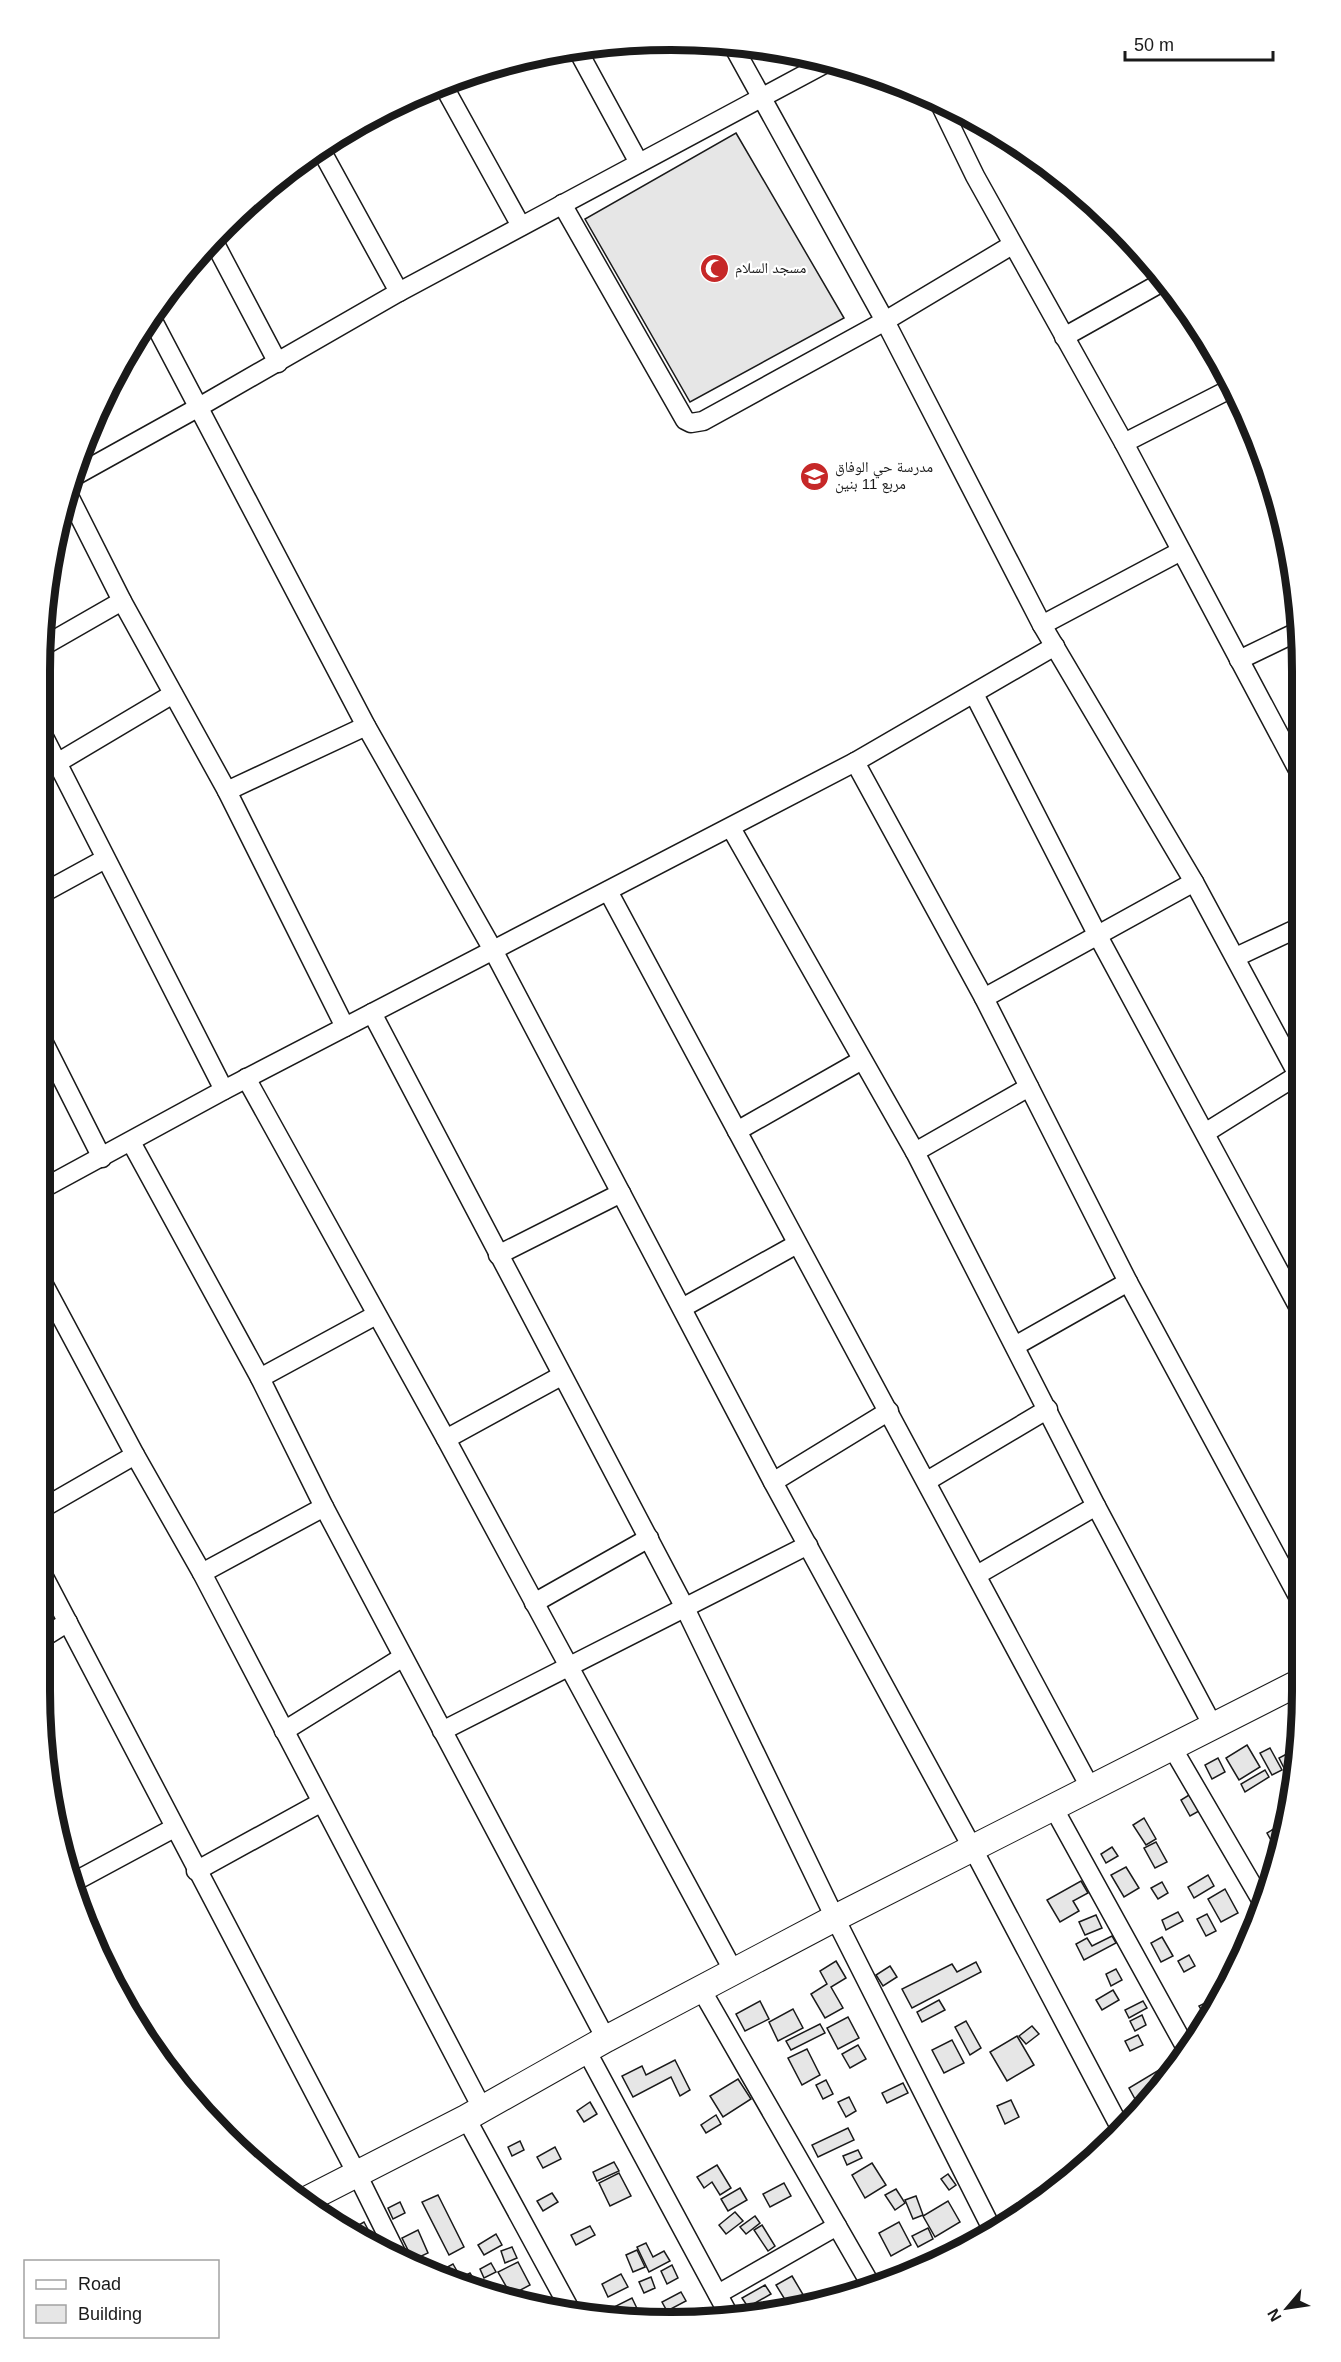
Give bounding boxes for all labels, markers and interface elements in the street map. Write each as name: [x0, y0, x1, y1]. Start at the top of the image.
scale bar: [1125, 24, 1274, 62]
text: 50 m: [1134, 35, 1174, 55]
mosque icon: مسجد السلام: [698, 252, 730, 284]
place label: مسجد السلام: [735, 259, 806, 278]
place label: مدرسة حي الوفاق مربع 11 بنين: [835, 458, 933, 494]
school or university icon: مدرسة حي الوفاق مربع 11 بنين: [798, 460, 830, 492]
legend: [24, 2260, 219, 2338]
text: Road: [78, 2274, 121, 2294]
north arrow: [1257, 2278, 1317, 2338]
text: Building: [78, 2304, 142, 2324]
text: N: [1264, 2306, 1285, 2324]

